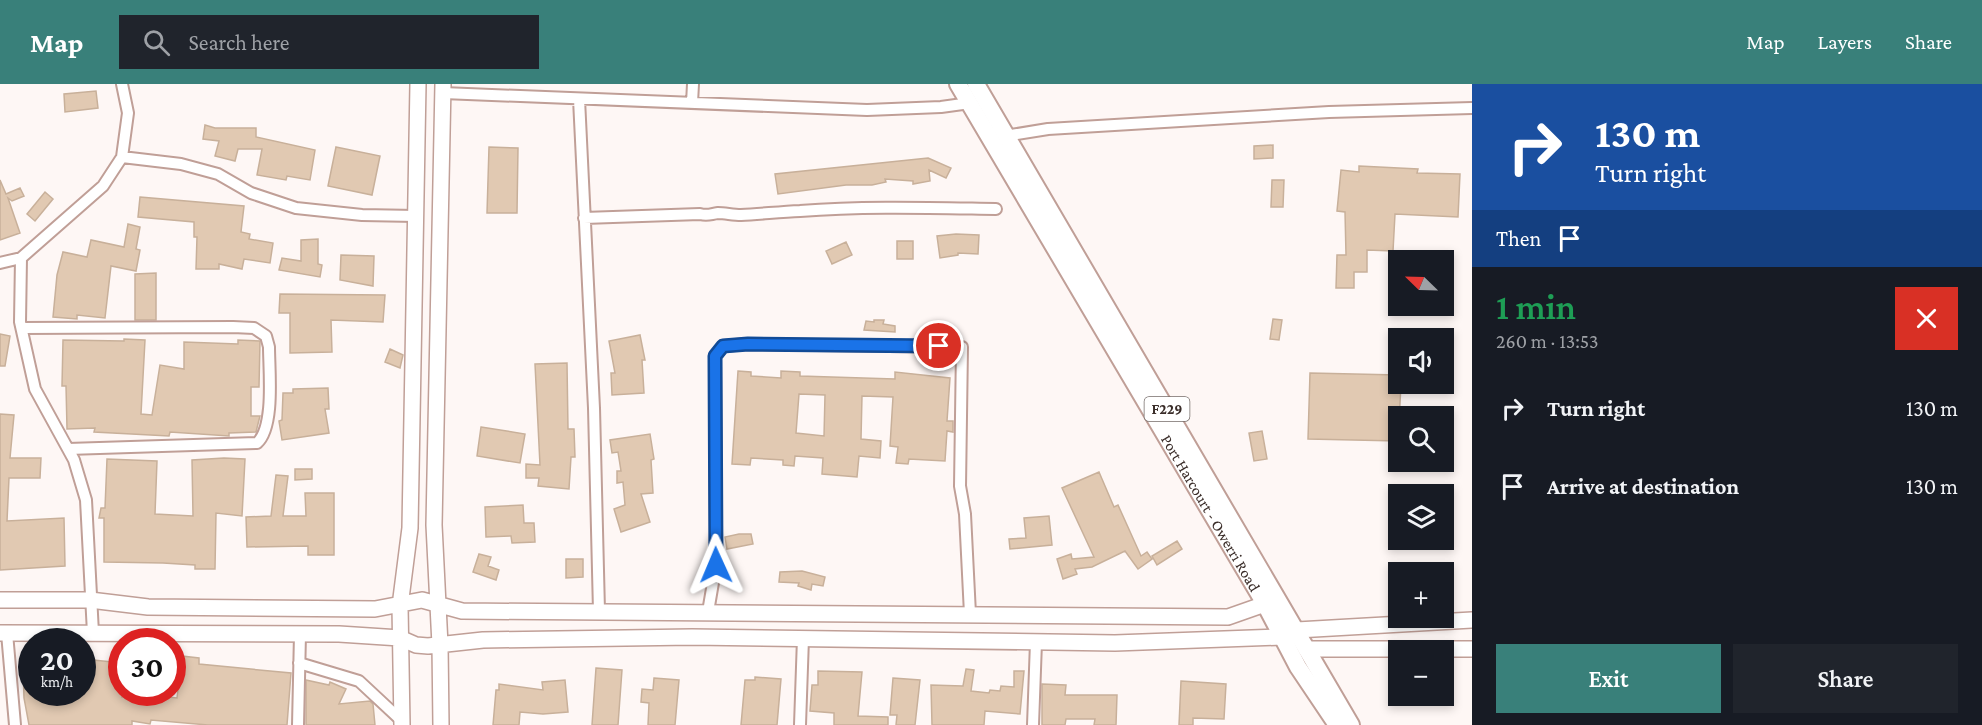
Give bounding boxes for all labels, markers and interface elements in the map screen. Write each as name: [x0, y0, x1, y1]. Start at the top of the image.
search box: [119, 15, 539, 69]
icon: search: [140, 26, 173, 59]
text: Map: [30, 27, 83, 58]
text: Search here: [188, 30, 289, 55]
text: Map: [1746, 30, 1785, 54]
text: Layers: [1818, 30, 1872, 54]
text: Share: [1905, 30, 1952, 54]
icon: right: [1496, 108, 1574, 186]
text: 130 m: [1595, 109, 1700, 156]
text: Turn right: [1595, 158, 1706, 188]
icon: arrive: [1553, 222, 1586, 255]
text: Then: [1496, 226, 1541, 251]
north arrow: [1388, 250, 1454, 316]
map controls: [1388, 250, 1454, 706]
text: 1 min: [1496, 287, 1576, 327]
button: close: [1895, 287, 1958, 350]
pin: [913, 320, 964, 371]
button: sound: [1388, 328, 1454, 394]
icon: arrive: [922, 329, 955, 362]
text: 260 m · 13:53: [1496, 330, 1598, 352]
icon: right: [1496, 392, 1529, 425]
text: Turn right: [1547, 396, 1645, 421]
text: 130 m: [1906, 396, 1958, 421]
road number: F229: [1144, 397, 1190, 421]
button: search: [1388, 406, 1454, 472]
street label: Port Harcourt - Owerri Road: [1158, 431, 1264, 595]
icon: arrive: [1496, 470, 1529, 503]
text: Arrive at destination: [1547, 474, 1739, 499]
text: 130 m: [1906, 474, 1958, 499]
button: layers: [1388, 484, 1454, 550]
position arrow: [684, 533, 748, 597]
button: +: [1388, 562, 1454, 628]
speed limit sign: 30: [108, 628, 186, 706]
button: −: [1388, 640, 1454, 706]
text: 20: [40, 643, 74, 676]
button: Exit: [1496, 644, 1721, 713]
button: Share: [1733, 644, 1958, 713]
text: km/h: [41, 674, 73, 690]

